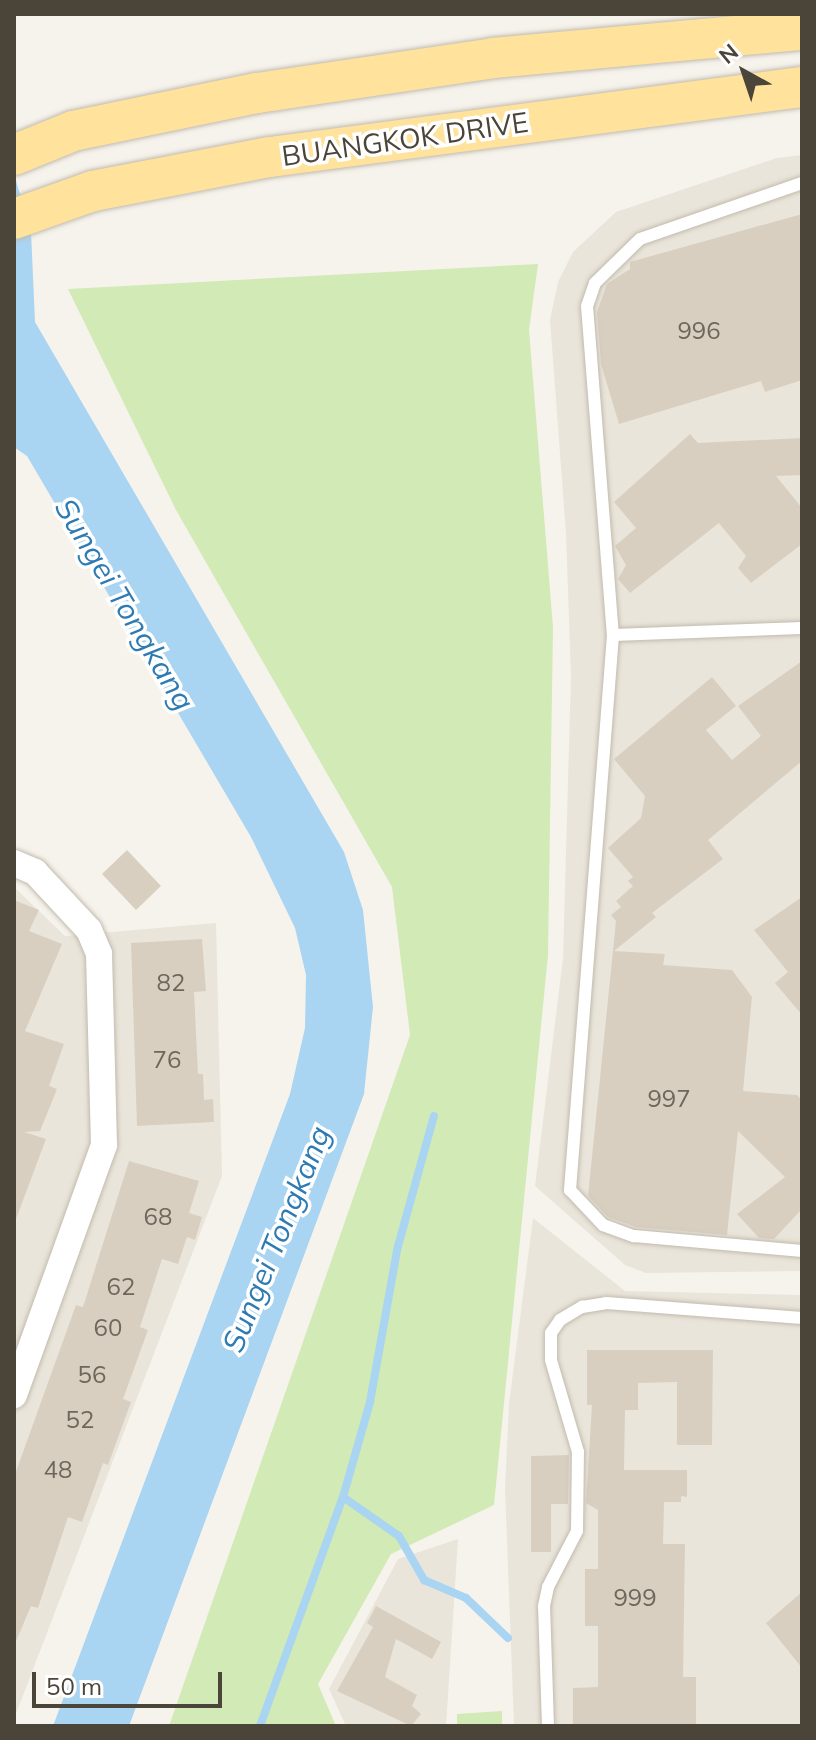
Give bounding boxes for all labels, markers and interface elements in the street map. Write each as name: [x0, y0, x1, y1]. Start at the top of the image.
north arrow: [704, 32, 784, 112]
text: N: [713, 38, 744, 70]
street label: BUANGKOK DRIVE: [280, 105, 530, 173]
house number: 996: [677, 317, 721, 345]
water label: Sungei Tongkang: [48, 492, 202, 716]
house number: 82: [157, 969, 185, 997]
house number: 76: [153, 1046, 181, 1074]
house number: 997: [647, 1085, 691, 1113]
water label: Sungei Tongkang: [214, 1121, 338, 1357]
house number: 68: [144, 1203, 172, 1231]
house number: 62: [107, 1273, 135, 1301]
house number: 60: [94, 1314, 122, 1342]
house number: 56: [78, 1361, 106, 1389]
house number: 52: [66, 1406, 94, 1434]
house number: 48: [44, 1456, 72, 1484]
house number: 999: [613, 1584, 657, 1612]
scale bar: [36, 1656, 226, 1706]
text: 50 m: [46, 1671, 102, 1701]

